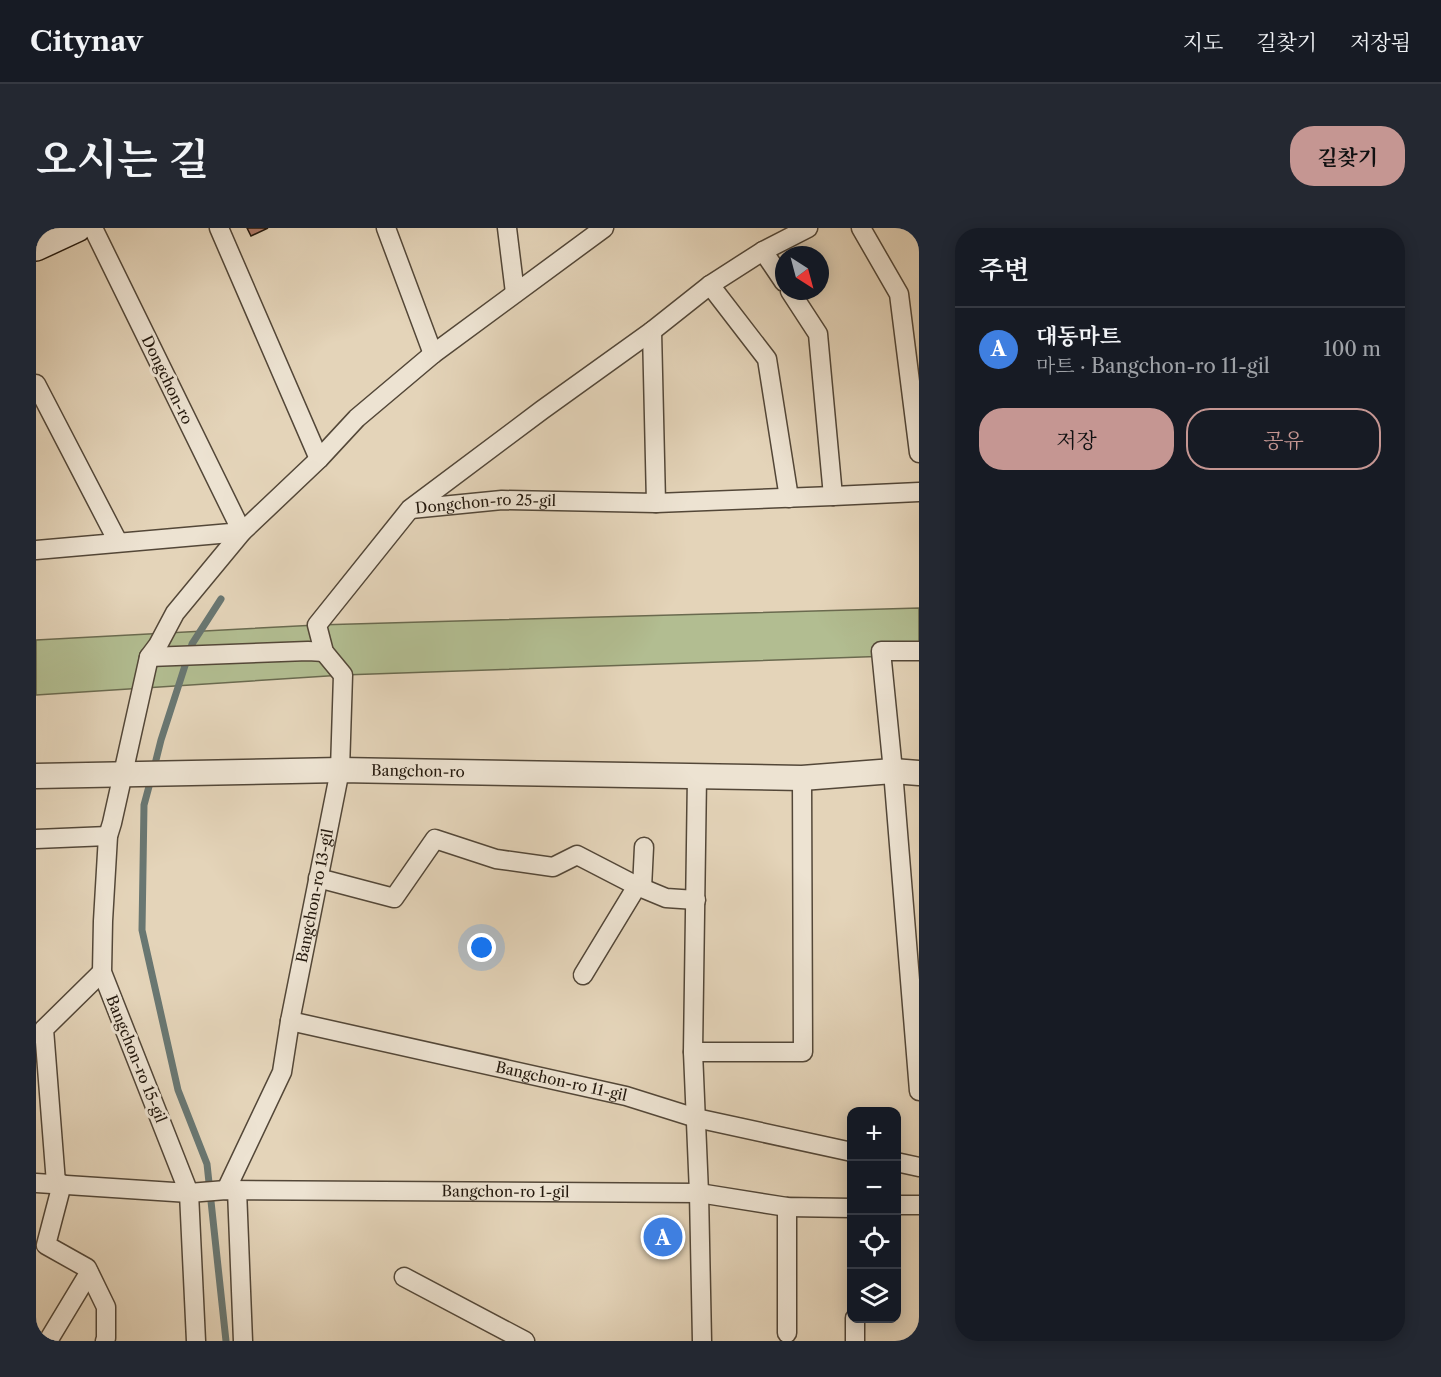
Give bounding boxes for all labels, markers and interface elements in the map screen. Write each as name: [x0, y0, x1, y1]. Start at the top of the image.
text: Citynav: [30, 24, 143, 58]
text: 지도: [1183, 30, 1223, 55]
text: 길찾기: [1256, 30, 1317, 55]
text: 저장됨: [1350, 30, 1411, 55]
button: 길찾기: [1290, 126, 1405, 186]
text: 오시는 길: [36, 133, 209, 185]
north arrow: [775, 246, 829, 300]
text: 주변: [979, 254, 1029, 286]
text: 대동마트: [1036, 323, 1121, 350]
street label: Dongchon-ro: [138, 332, 197, 427]
text: A: [991, 337, 1006, 361]
text: 100 m: [1323, 337, 1381, 361]
text: 마트 · Bangchon-ro 11-gil: [1036, 354, 1270, 378]
button: 저장: [979, 408, 1174, 470]
button: 공유: [1186, 408, 1381, 470]
street label: Dongchon-ro 25-gil: [414, 490, 557, 518]
street label: Bangchon-ro: [371, 761, 465, 781]
street label: Bangchon-ro 13-gil: [292, 826, 337, 964]
your location: [467, 933, 496, 962]
street label: Bangchon-ro 15-gil: [102, 992, 171, 1126]
street label: Bangchon-ro 11-gil: [494, 1057, 629, 1105]
map controls: [847, 1107, 901, 1323]
button: +: [847, 1107, 901, 1161]
button: −: [847, 1161, 901, 1215]
street label: Bangchon-ro 1-gil: [442, 1181, 570, 1201]
pin: A: [644, 1214, 682, 1260]
button: locate: [847, 1215, 901, 1269]
button: layers: [847, 1269, 901, 1323]

